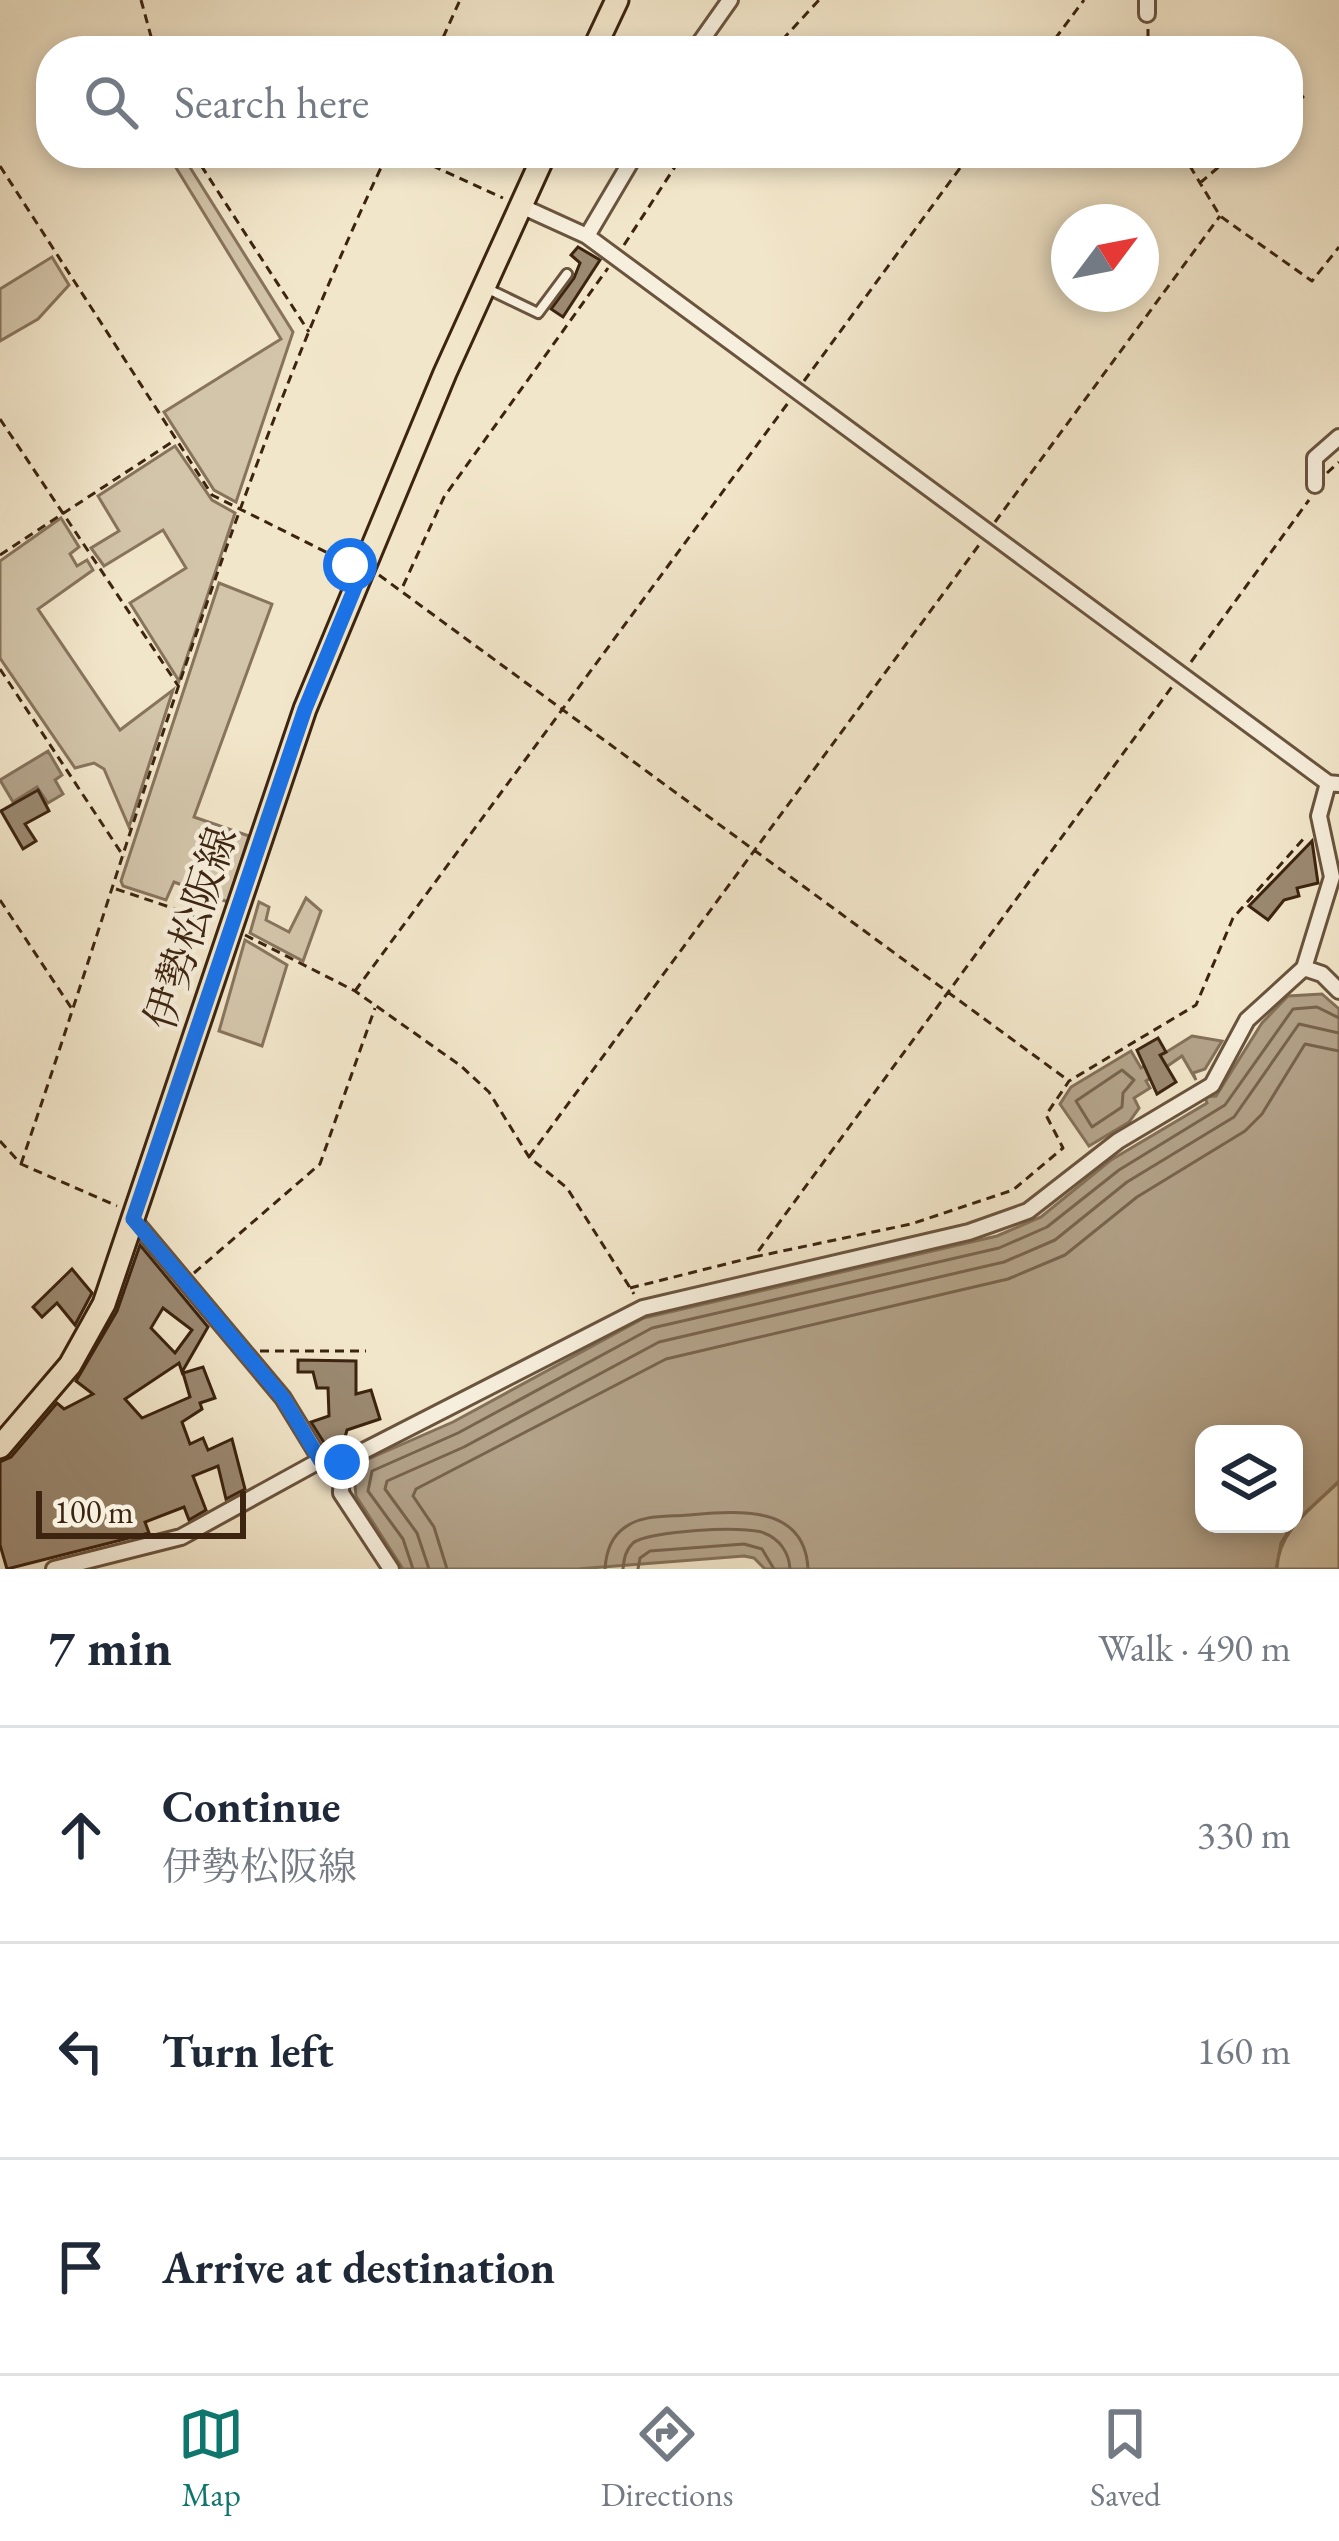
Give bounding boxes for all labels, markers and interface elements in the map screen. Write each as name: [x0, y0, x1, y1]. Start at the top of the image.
search box: [36, 36, 1303, 168]
icon: search: [78, 69, 144, 135]
text: Search here: [174, 73, 369, 131]
north arrow: [1051, 204, 1159, 312]
route start: [323, 538, 377, 592]
street label: 伊勢松阪線: [132, 820, 249, 1037]
map controls: [1195, 1425, 1303, 1533]
button: layers: [1195, 1425, 1303, 1533]
route end: [315, 1435, 369, 1489]
scale bar: [36, 1485, 246, 1538]
text: 100 m: [54, 1490, 134, 1533]
text: 7 min: [48, 1614, 172, 1680]
text: Walk · 490 m: [1098, 1622, 1291, 1673]
text: Continue: [162, 1777, 340, 1835]
icon: ahead: [48, 1802, 114, 1868]
text: 330 m: [1197, 1809, 1291, 1860]
text: 伊勢松阪線: [162, 1841, 357, 1892]
icon: left: [48, 2018, 114, 2084]
text: Turn left: [162, 2022, 334, 2080]
text: 160 m: [1197, 2025, 1291, 2076]
icon: arrive: [48, 2234, 114, 2300]
text: Arrive at destination: [162, 2238, 555, 2296]
tab: Map: [178, 2401, 244, 2516]
tab: Directions: [601, 2401, 734, 2516]
tab: Saved: [1090, 2401, 1161, 2516]

